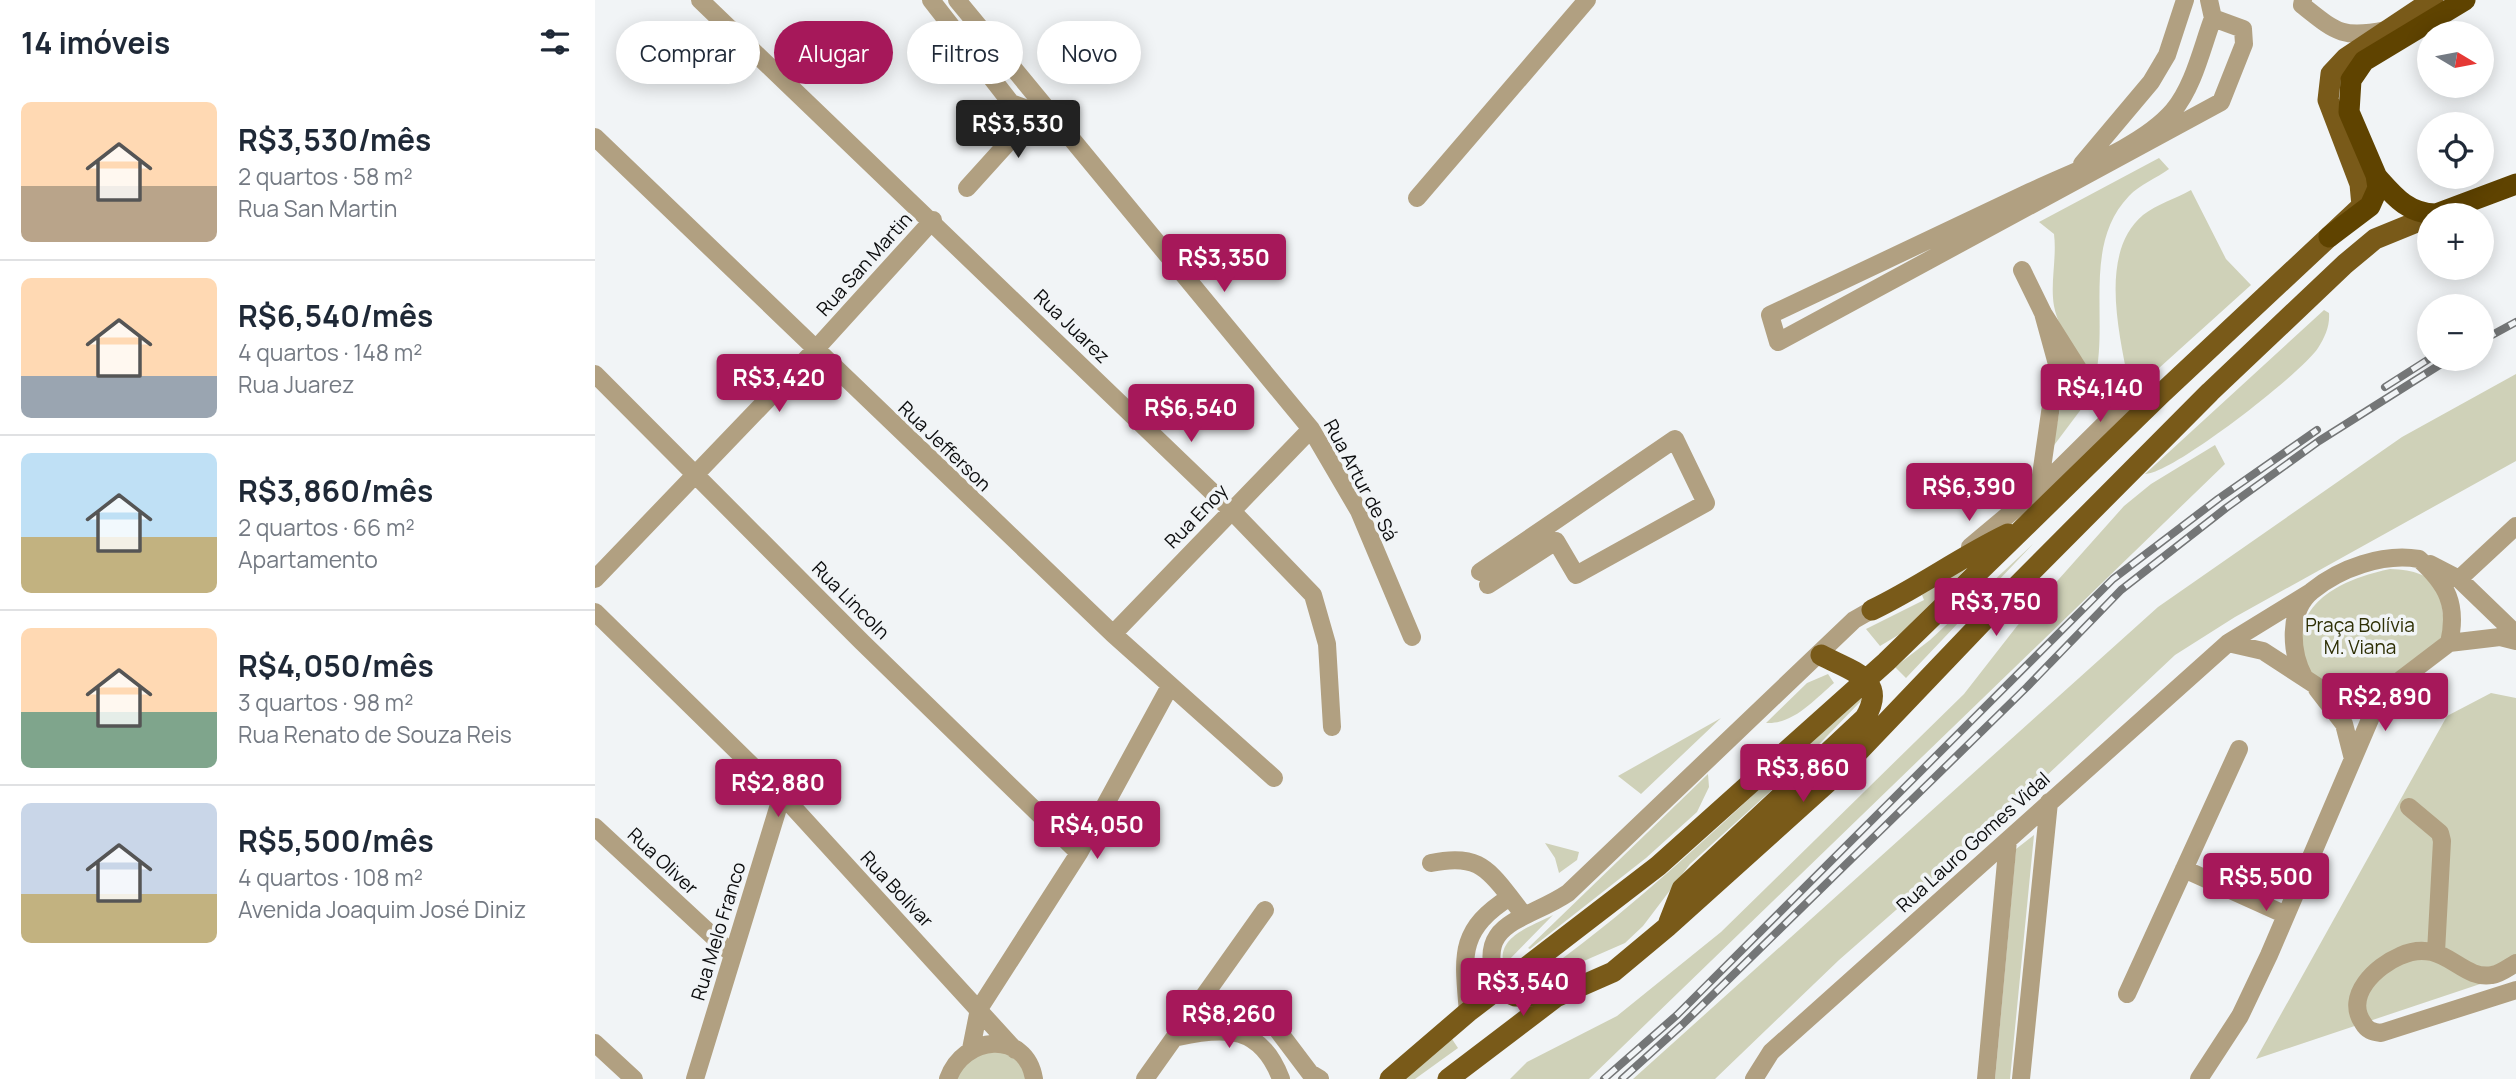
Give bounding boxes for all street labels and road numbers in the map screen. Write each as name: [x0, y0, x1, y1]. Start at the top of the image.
street label: Rua San Martin: [810, 206, 918, 322]
street label: Rua Juarez: [1028, 283, 1116, 369]
street label: Rua Jefferson: [893, 395, 997, 497]
street label: Rua Artur de Sá: [1318, 415, 1404, 545]
street label: Rua Enoy: [1159, 478, 1233, 554]
street label: Rua Lincoln: [806, 555, 896, 645]
street label: Rua Lauro Gomes Vidal: [1891, 766, 2055, 918]
street label: Rua Oliver: [622, 822, 704, 900]
street label: Rua Bolívar: [855, 845, 939, 933]
street label: Rua Melo Franco: [685, 859, 751, 1003]

